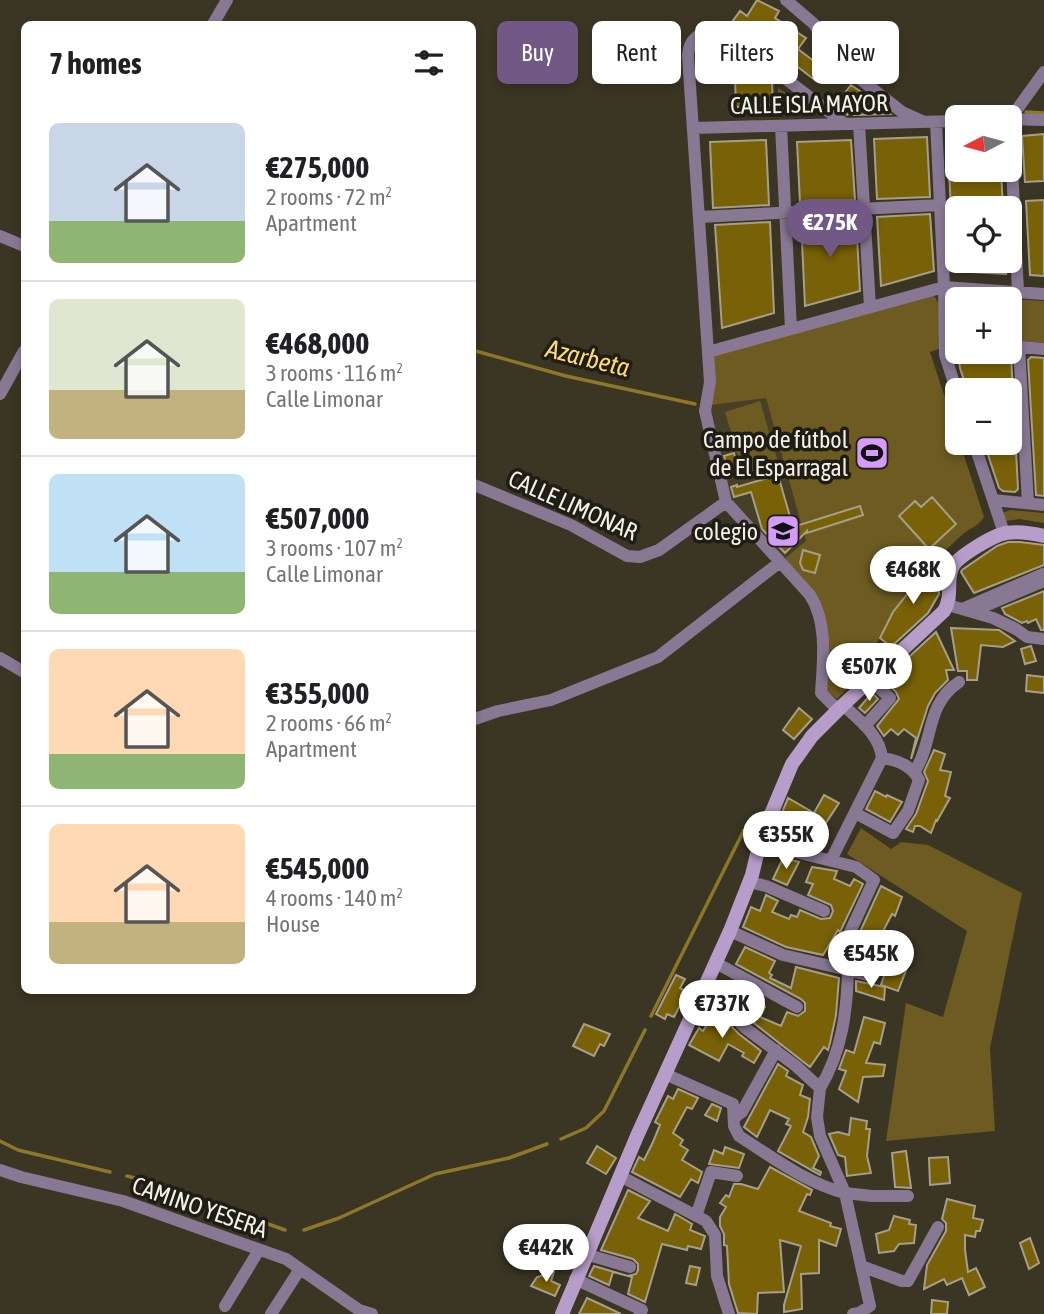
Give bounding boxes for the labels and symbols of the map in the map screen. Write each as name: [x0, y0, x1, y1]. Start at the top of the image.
street label: CALLE ISLA MAYOR: [730, 89, 888, 119]
north arrow: [945, 105, 1022, 182]
pin: €275K: [781, 200, 879, 259]
water label: Azarbeta: [542, 333, 633, 383]
place label: Campo de fútbol de El Esparragal: [703, 426, 849, 481]
sports icon: Campo de fútbol de El Esparragal: [853, 434, 891, 472]
street label: CALLE LIMONAR: [504, 465, 642, 545]
school or university icon: colegio: [764, 512, 802, 550]
place label: colegio: [694, 518, 758, 545]
pin: €468K: [864, 546, 962, 606]
pin: €507K: [820, 644, 918, 703]
pin: €355K: [737, 812, 835, 871]
pin: €545K: [822, 930, 920, 990]
pin: €737K: [673, 981, 771, 1040]
street label: CAMINO YESERA: [129, 1171, 271, 1243]
pin: €442K: [497, 1224, 595, 1284]

